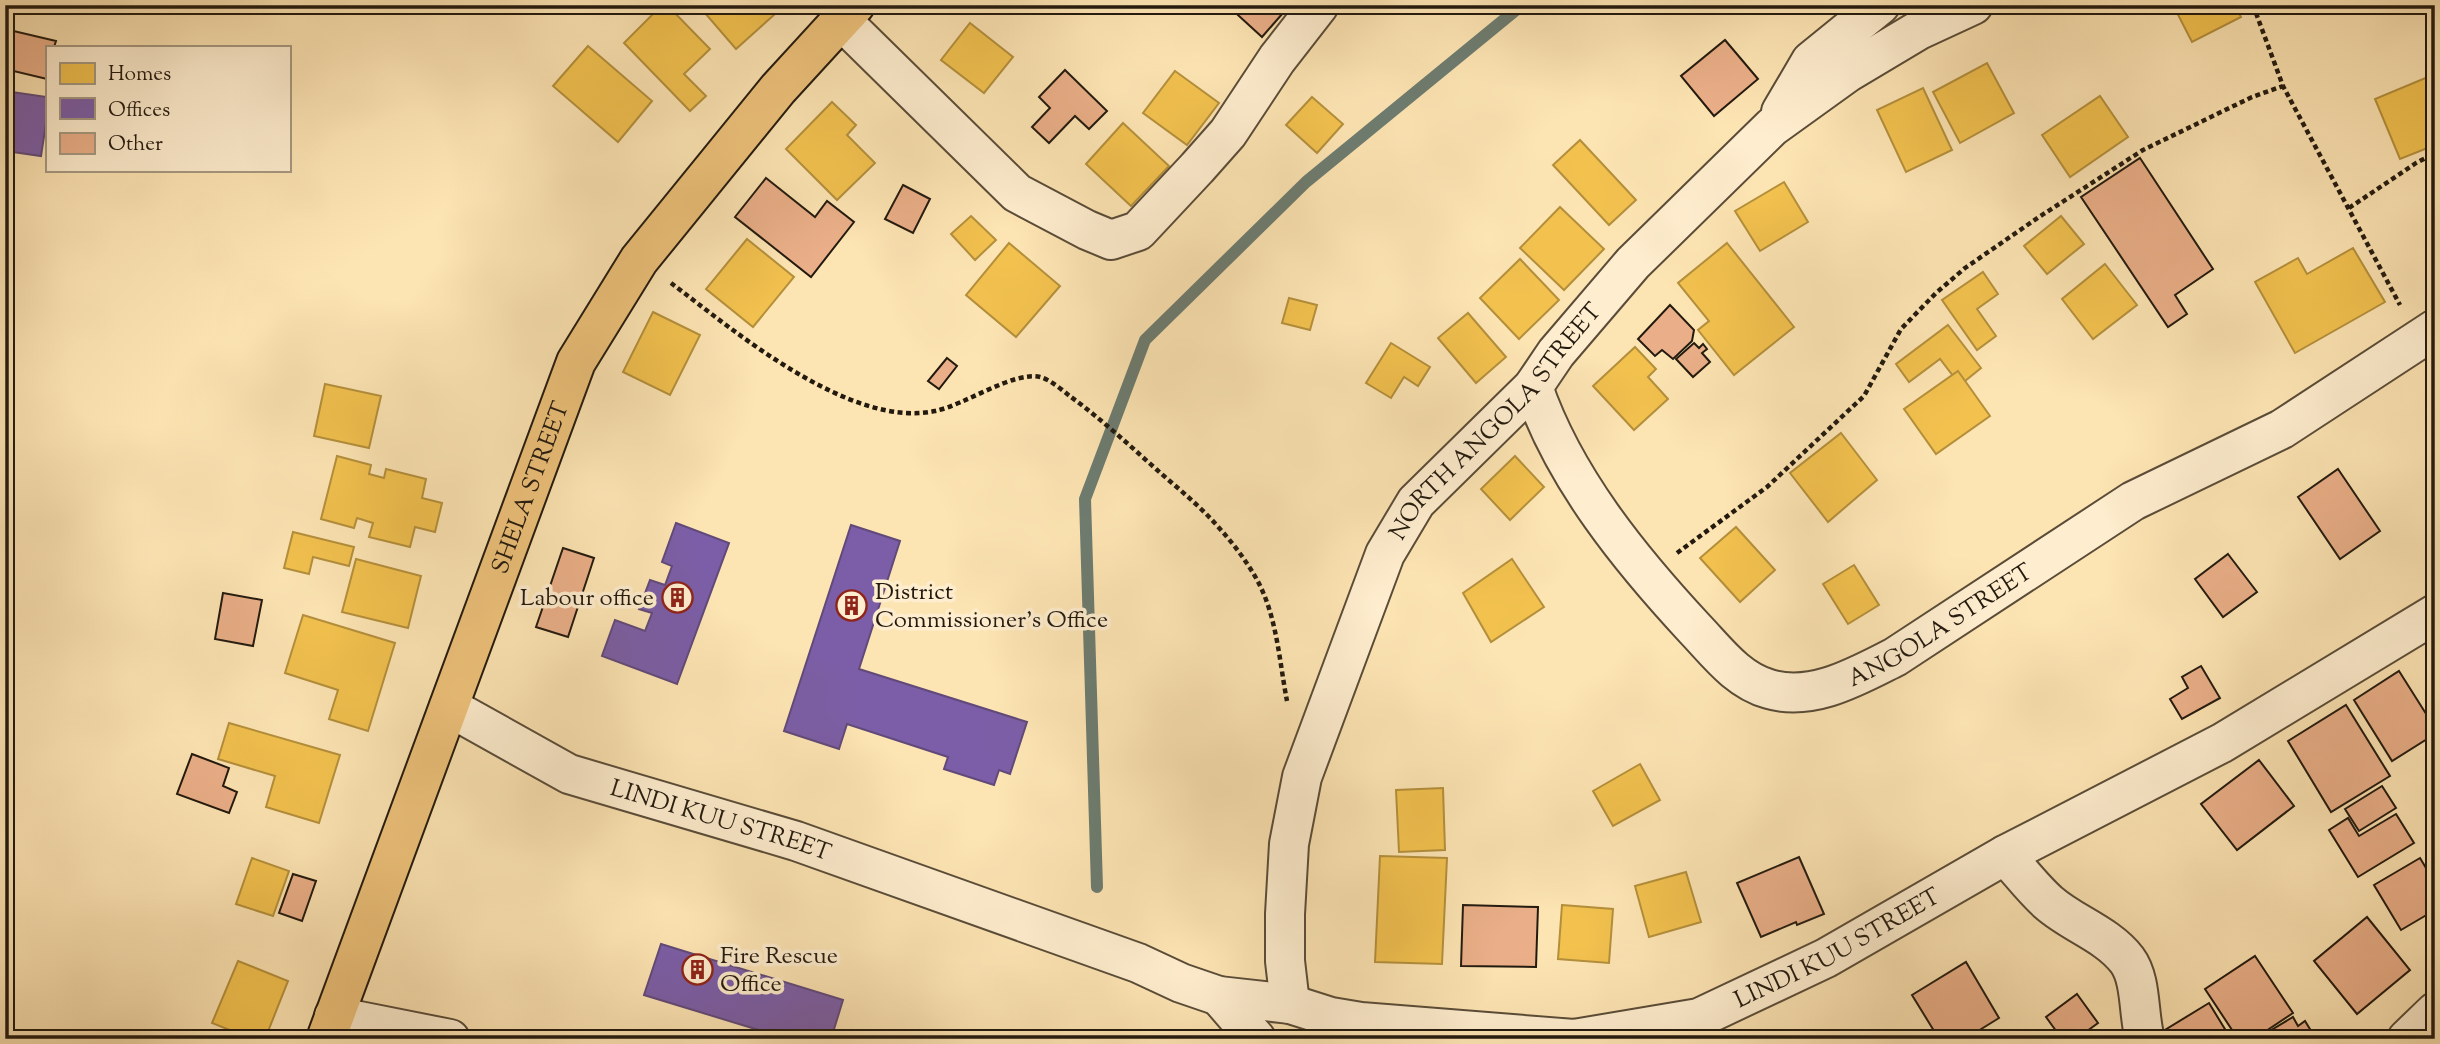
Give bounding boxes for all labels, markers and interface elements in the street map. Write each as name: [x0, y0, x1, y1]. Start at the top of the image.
legend: [46, 46, 290, 172]
text: Homes: [108, 60, 171, 90]
text: Offices: [108, 96, 170, 126]
text: Other: [108, 130, 163, 160]
street label: NORTH ANGOLA STREET: [1382, 296, 1611, 547]
street label: SHELA STREET: [484, 397, 579, 579]
street label: ANGOLA STREET: [1843, 556, 2040, 697]
place label: District Commissioner's Office: [875, 576, 1108, 638]
building icon: Labour office: [660, 580, 694, 614]
place label: Labour office: [520, 582, 654, 616]
building icon: District Commissioner's Office: [835, 588, 869, 622]
street label: LINDI KUU STREET: [606, 772, 835, 871]
street label: LINDI KUU STREET: [1729, 881, 1947, 1018]
place label: Fire Rescue Office: [720, 940, 838, 1002]
building icon: Fire Rescue Office: [680, 952, 714, 986]

